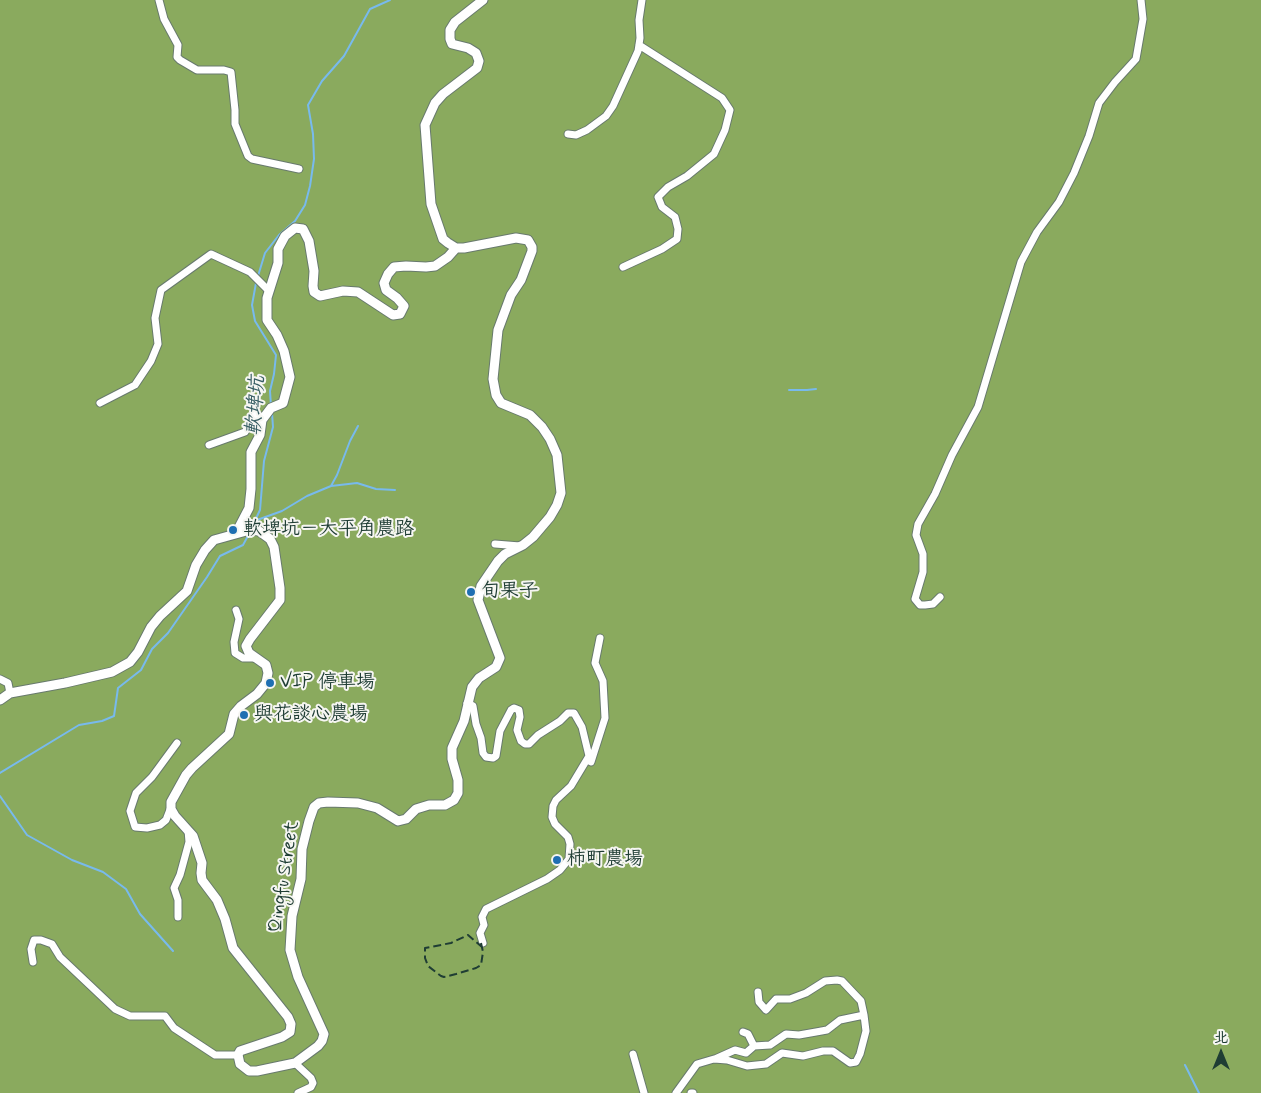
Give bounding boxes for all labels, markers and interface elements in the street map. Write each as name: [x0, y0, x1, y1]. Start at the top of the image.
water label: 軟埤坑: [243, 375, 271, 437]
place label: 軟埤坑－大平角農路: [243, 519, 414, 541]
marker: 軟埤坑－大平角農路: [227, 524, 239, 536]
place label: 旬果子: [481, 581, 538, 603]
marker: 旬果子: [465, 586, 477, 598]
place label: VIP 停車場: [280, 672, 375, 694]
marker: VIP 停車場: [264, 677, 276, 689]
place label: 與花談心農場: [254, 704, 368, 726]
marker: 與花談心農場: [238, 709, 250, 721]
street label: Qingfu Street: [265, 820, 305, 934]
place label: 柿町農場: [567, 849, 643, 871]
marker: 柿町農場: [551, 854, 563, 866]
north arrow: [1196, 1028, 1246, 1078]
text: 北: [1214, 1029, 1228, 1047]

